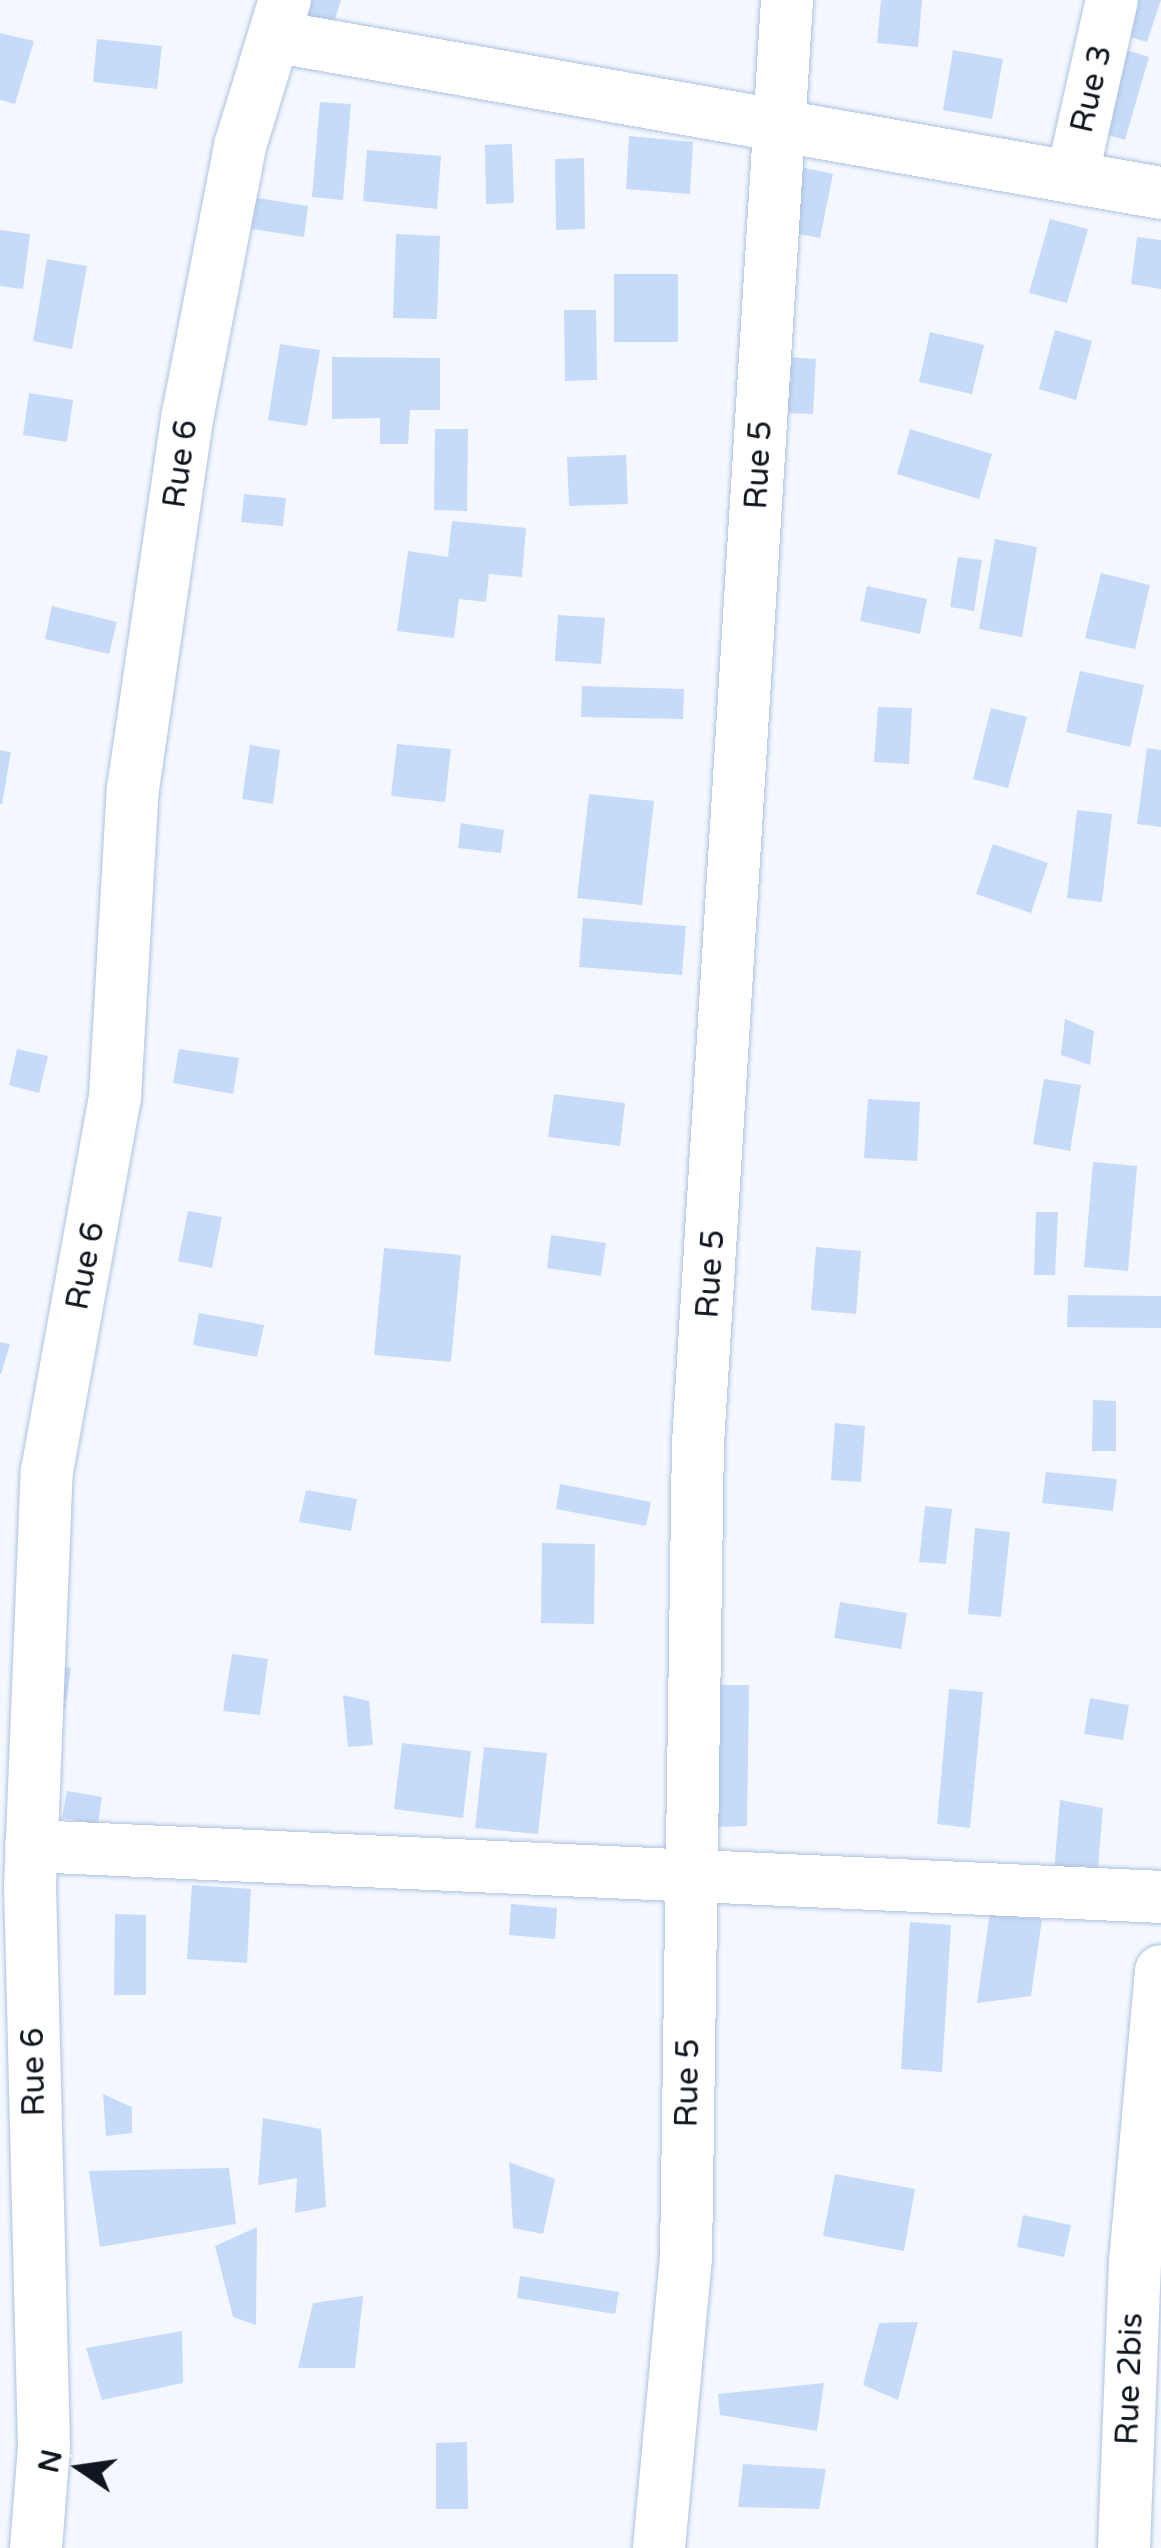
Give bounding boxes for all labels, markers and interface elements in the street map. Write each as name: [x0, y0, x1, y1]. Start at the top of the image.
street label: Rue 3: [1063, 41, 1121, 137]
street label: Rue 6: [156, 417, 206, 511]
street label: Rue 5: [738, 420, 780, 510]
street label: Rue 6: [59, 1219, 113, 1313]
street label: Rue 5: [689, 1228, 733, 1320]
street label: Rue 6: [14, 2027, 54, 2117]
street label: Rue 5: [668, 2038, 708, 2128]
street label: Rue 2bis: [1109, 2312, 1151, 2446]
north arrow: [30, 2418, 130, 2518]
text: N: [32, 2446, 70, 2476]

